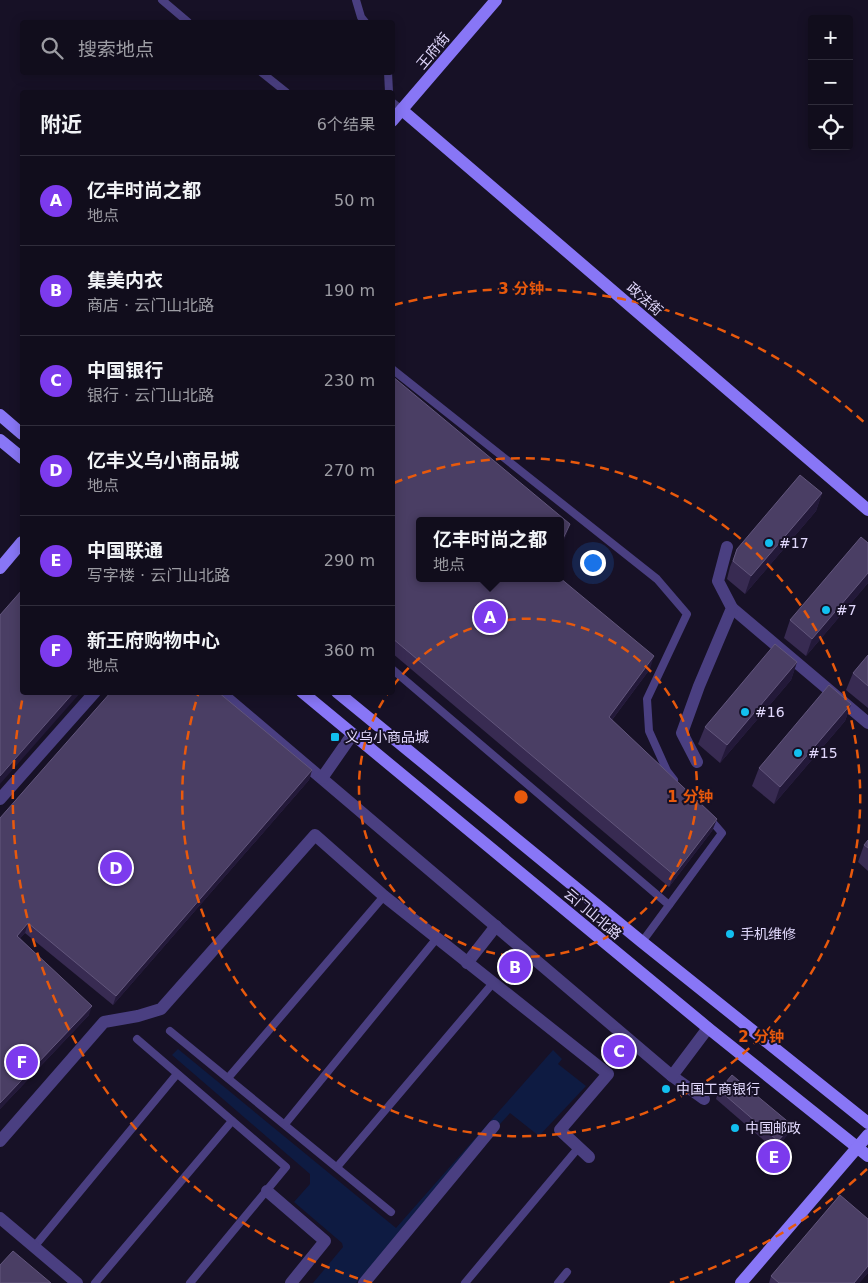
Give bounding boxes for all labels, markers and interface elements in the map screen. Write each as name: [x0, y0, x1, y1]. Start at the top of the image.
map controls: [808, 15, 853, 150]
button: +: [808, 15, 853, 60]
search box: [20, 20, 395, 75]
street label: 王府街: [413, 30, 453, 72]
icon: search: [38, 34, 66, 62]
text: 搜索地点: [78, 38, 154, 60]
button: −: [808, 60, 853, 105]
button: locate: [808, 105, 853, 150]
text: 附近: [40, 113, 82, 137]
text: 6个结果: [317, 115, 375, 134]
text: 亿丰时尚之都: [87, 179, 201, 201]
text: A: [50, 191, 62, 210]
text: 50 m: [334, 191, 375, 210]
text: 地点: [87, 206, 119, 225]
text: 集美内衣: [87, 269, 163, 291]
street label: 政法街: [624, 279, 666, 319]
text: 3 分钟: [498, 280, 544, 298]
text: B: [50, 281, 62, 300]
text: 190 m: [324, 281, 375, 300]
text: 商店 · 云门山北路: [87, 296, 214, 315]
text: 中国银行: [87, 359, 163, 381]
text: C: [50, 371, 62, 390]
text: 230 m: [324, 371, 375, 390]
text: 银行 · 云门山北路: [87, 386, 214, 405]
text: 亿丰义乌小商品城: [87, 449, 239, 471]
text: D: [49, 461, 63, 480]
text: 270 m: [324, 461, 375, 480]
text: 地点: [87, 476, 119, 495]
popup: [416, 517, 564, 582]
text: 亿丰时尚之都: [433, 528, 547, 550]
place label: #17: [779, 535, 809, 551]
marker: #17: [763, 537, 775, 549]
text: 中国联通: [87, 539, 163, 561]
your location: [580, 550, 606, 576]
text: E: [51, 551, 61, 570]
text: 290 m: [324, 551, 375, 570]
text: 地点: [433, 555, 465, 574]
text: 写字楼 · 云门山北路: [87, 566, 230, 585]
pin: A: [474, 598, 506, 636]
place label: #7: [836, 602, 857, 618]
marker: #7: [820, 604, 832, 616]
text: 新王府购物中心: [87, 629, 220, 651]
text: F: [51, 641, 61, 660]
text: 360 m: [324, 641, 375, 660]
text: 地点: [87, 656, 119, 675]
place label: #16: [755, 704, 785, 720]
marker: #16: [739, 706, 751, 718]
place label: 义乌小商品城: [345, 729, 429, 745]
marker: 义乌小商品城: [329, 731, 341, 743]
place label: #15: [808, 745, 838, 761]
marker: #15: [792, 747, 804, 759]
centre of rings: [512, 788, 530, 806]
text: 1 分钟: [667, 788, 713, 806]
pin: D: [100, 849, 132, 887]
street label: 云门山北路: [561, 885, 625, 943]
place label: 手机维修: [740, 926, 796, 942]
marker: 手机维修: [724, 928, 736, 940]
pin: B: [499, 948, 531, 986]
text: 2 分钟: [738, 1028, 784, 1046]
pin: C: [603, 1032, 635, 1070]
pin: F: [6, 1043, 38, 1081]
place label: 中国工商银行: [676, 1081, 760, 1097]
marker: 中国工商银行: [660, 1083, 672, 1095]
place label: 中国邮政: [745, 1120, 801, 1136]
marker: 中国邮政: [729, 1122, 741, 1134]
pin: E: [758, 1138, 790, 1176]

